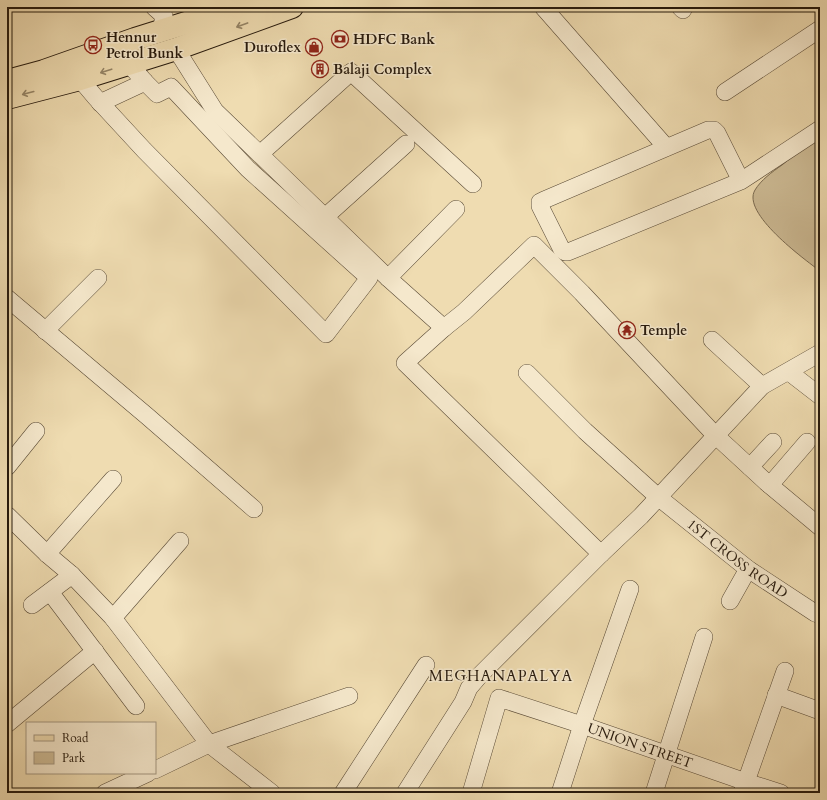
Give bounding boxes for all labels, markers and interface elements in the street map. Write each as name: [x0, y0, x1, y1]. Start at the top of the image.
one-way arrow: [235, 22, 248, 29]
place label: Hennur Petrol Bunk: [106, 28, 184, 63]
bank icon: HDFC Bank: [330, 29, 350, 49]
place label: HDFC Bank: [353, 30, 435, 49]
bus stop icon: Hennur Petrol Bunk: [83, 35, 103, 55]
shop icon: Duroflex: [304, 37, 324, 57]
place label: Duroflex: [244, 38, 301, 57]
building icon: Balaji Complex: [310, 59, 330, 79]
place label: Balaji Complex: [333, 60, 432, 79]
one-way arrow: [99, 68, 112, 75]
one-way arrow: [22, 90, 35, 97]
temple icon: Temple: [617, 320, 637, 340]
place label: Temple: [640, 321, 687, 340]
street label: 1ST CROSS ROAD: [683, 515, 792, 603]
district label: MEGHANAPALYA: [429, 666, 573, 686]
street label: UNION STREET: [585, 719, 695, 773]
legend: [26, 722, 156, 774]
text: Road: [62, 730, 89, 746]
text: Park: [62, 750, 86, 766]

